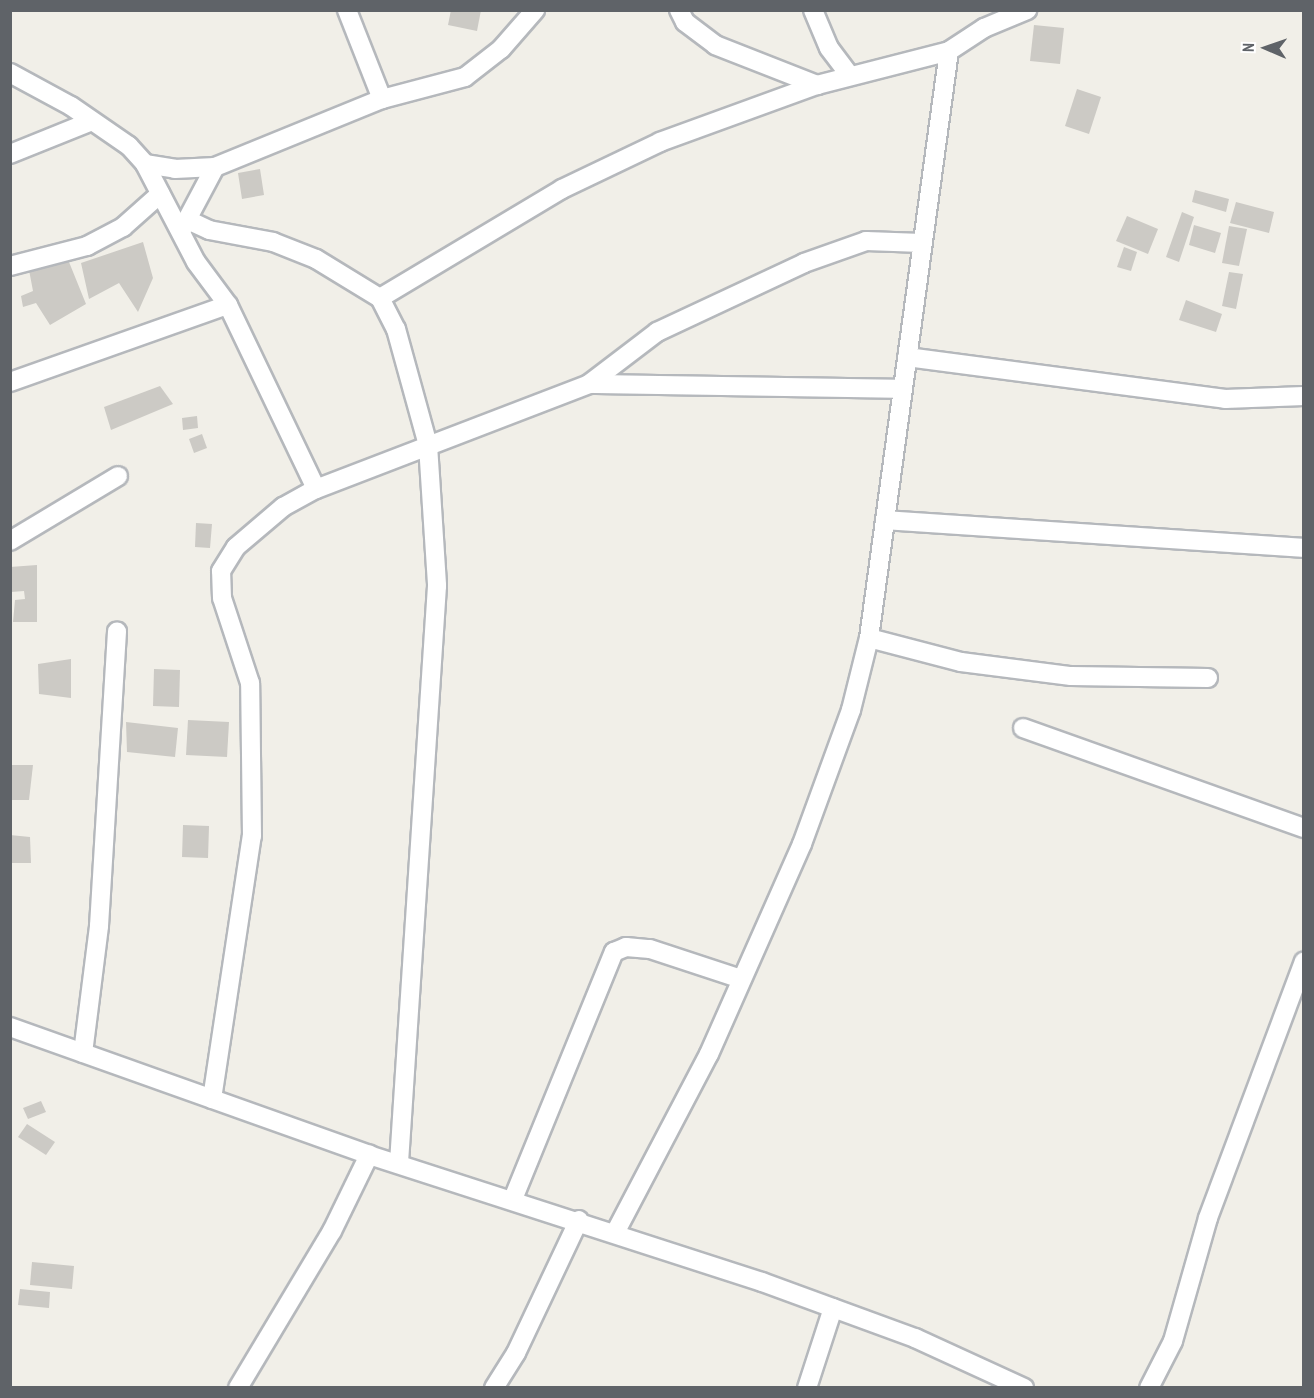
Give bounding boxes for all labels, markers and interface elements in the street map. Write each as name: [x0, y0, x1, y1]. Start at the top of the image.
north arrow: [1236, 18, 1296, 78]
text: N: [1238, 43, 1258, 52]

